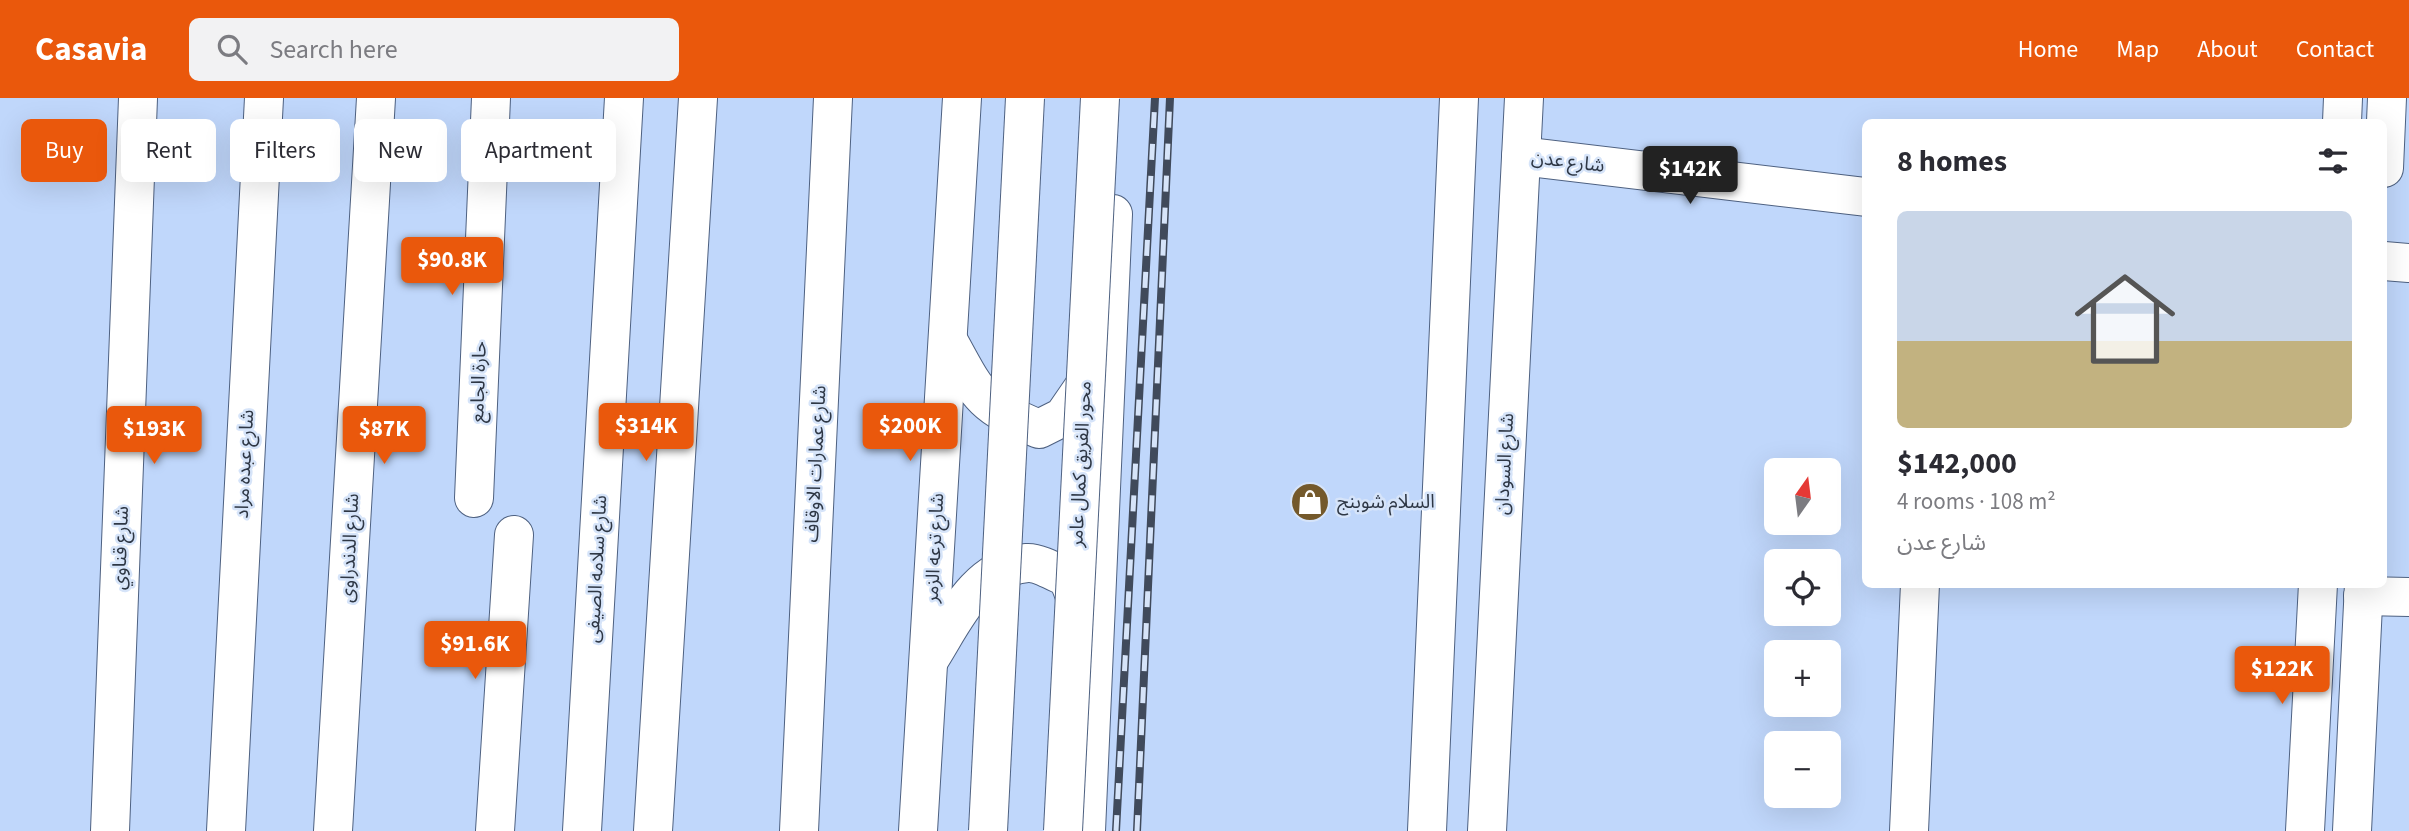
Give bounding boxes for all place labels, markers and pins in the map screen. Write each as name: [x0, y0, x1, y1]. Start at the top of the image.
pin: $142K: [1641, 146, 1739, 206]
pin: $90.8K: [395, 238, 509, 297]
pin: $314K: [597, 404, 695, 463]
pin: $200K: [861, 404, 959, 463]
pin: $193K: [105, 406, 203, 466]
pin: $87K: [343, 406, 425, 466]
shop icon: السلام شوبنج: [1289, 481, 1331, 523]
place label: السلام شوبنج: [1337, 489, 1435, 516]
pin: $91.6K: [418, 622, 532, 681]
pin: $122K: [2233, 646, 2331, 706]

